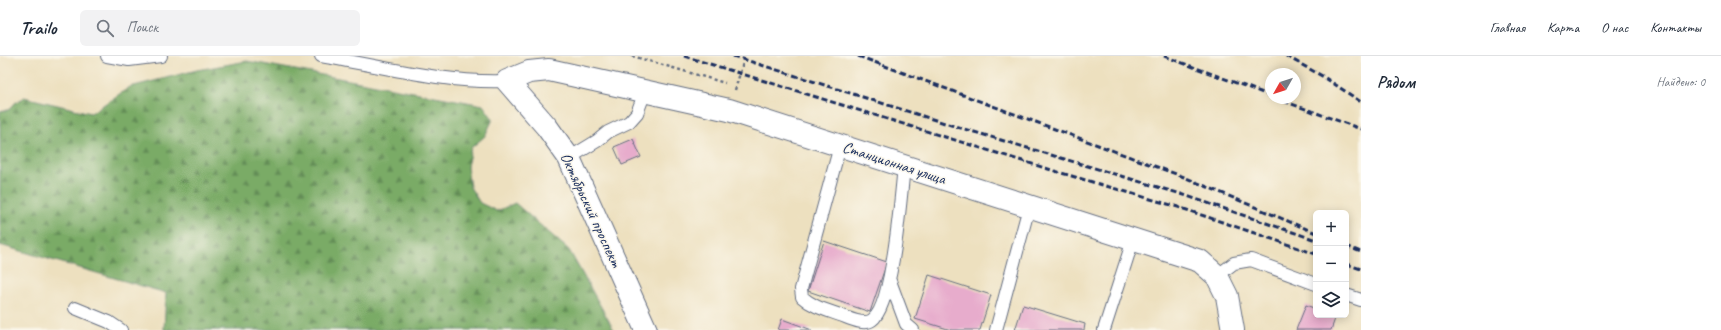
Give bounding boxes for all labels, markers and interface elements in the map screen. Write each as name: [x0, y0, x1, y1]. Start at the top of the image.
search box: [80, 10, 360, 46]
text: Trailo: [20, 16, 56, 40]
icon: search: [94, 17, 116, 39]
text: Поиск: [126, 18, 158, 37]
text: Главная: [1490, 19, 1525, 36]
text: Карта: [1547, 19, 1579, 36]
text: О нас: [1601, 19, 1628, 36]
text: Контакты: [1650, 19, 1701, 36]
north arrow: [1265, 68, 1301, 104]
text: Рядом: [1377, 72, 1415, 93]
text: Найдено: 0: [1657, 74, 1705, 90]
street label: Станционная улица: [840, 137, 950, 190]
street label: Октябрьский проспект: [556, 150, 627, 271]
map controls: [1313, 210, 1349, 318]
button: +: [1313, 210, 1349, 246]
button: −: [1313, 246, 1349, 282]
button: layers: [1313, 282, 1349, 318]

